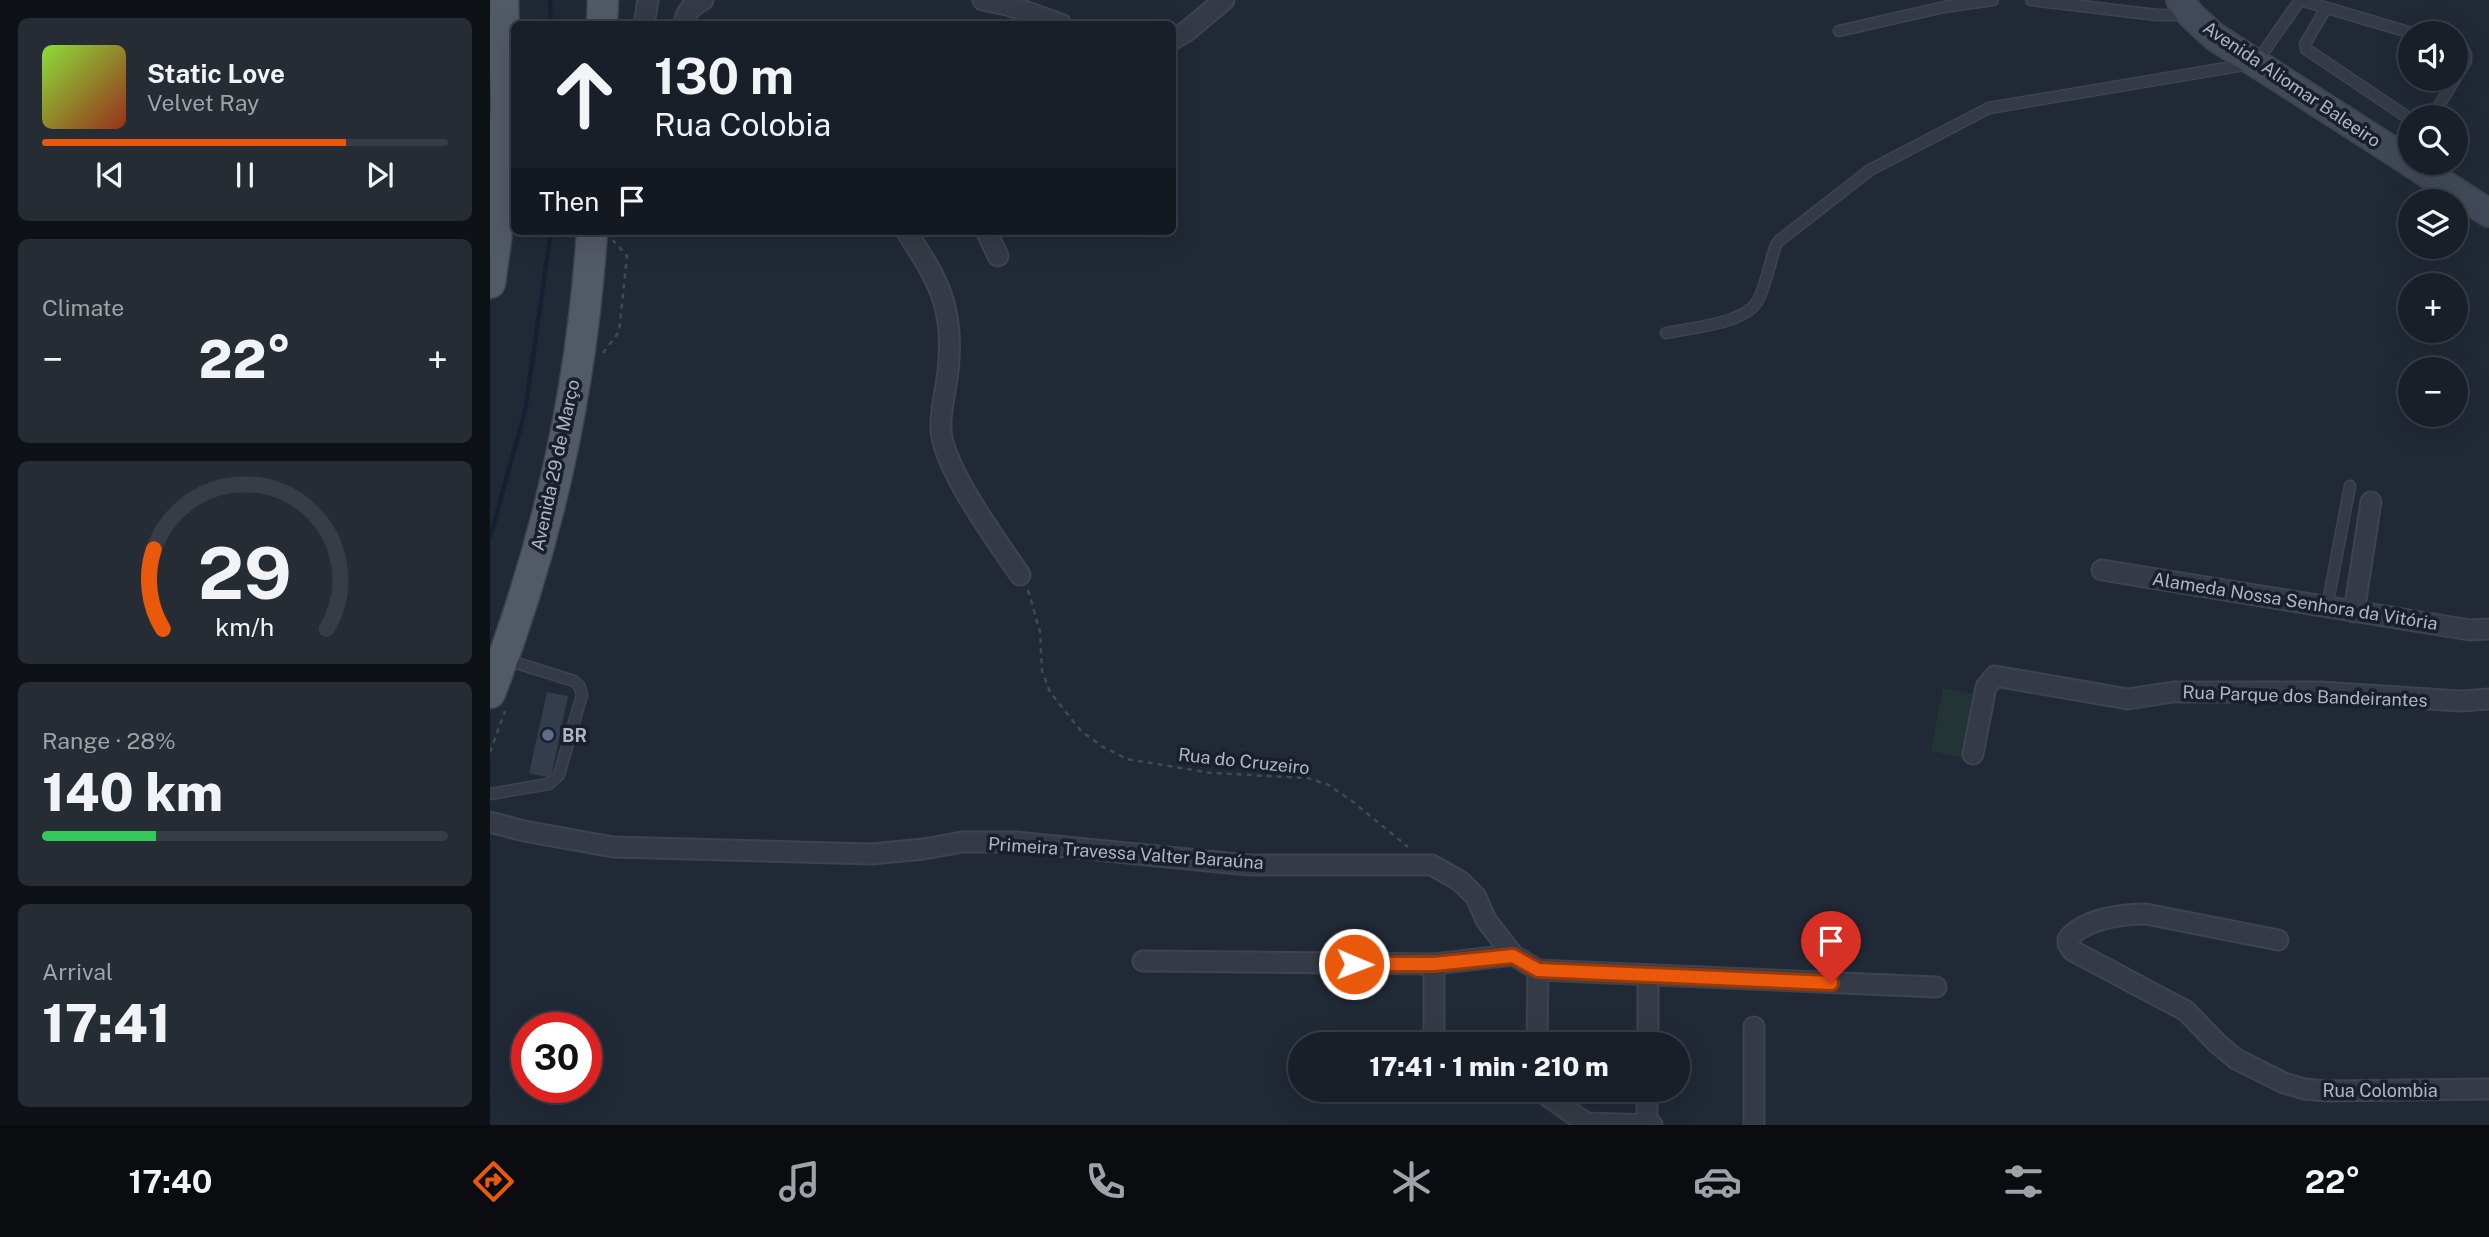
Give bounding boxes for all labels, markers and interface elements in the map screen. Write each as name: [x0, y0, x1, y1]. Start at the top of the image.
street label: Avenida Aliomar Baleeiro: [2199, 17, 2385, 151]
map controls: [2398, 21, 2468, 427]
button: sound: [2398, 21, 2468, 91]
text: 130 m: [654, 47, 794, 105]
icon: ahead: [539, 49, 630, 140]
text: Static Love: [147, 58, 285, 89]
text: Velvet Ray: [147, 89, 259, 116]
button: search: [2398, 105, 2468, 175]
text: Rua Colobia: [654, 106, 831, 143]
icon: previous: [91, 156, 129, 194]
icon: pause: [226, 156, 264, 194]
icon: next: [361, 156, 399, 194]
icon: arrive: [613, 182, 651, 220]
text: Then: [539, 186, 599, 217]
button: layers: [2398, 189, 2468, 259]
button: +: [2398, 273, 2468, 343]
text: Climate: [42, 294, 124, 321]
text: 22°: [199, 329, 291, 390]
text: −: [42, 337, 63, 382]
text: +: [427, 337, 448, 382]
button: −: [2398, 357, 2468, 427]
street label: Avenida 29 de Março: [527, 377, 583, 553]
text: 29: [198, 530, 292, 615]
street label: Alameda Nossa Senhora da Vitória: [2151, 568, 2439, 634]
text: km/h: [216, 611, 274, 641]
street label: Rua Parque dos Bandeirantes: [2182, 681, 2428, 711]
place label: BR: [562, 725, 587, 746]
text: Range · 28%: [42, 727, 176, 754]
marker: BR: [540, 727, 556, 743]
street label: Rua do Cruzeiro: [1177, 744, 1311, 778]
text: 140 km: [42, 762, 223, 823]
street label: Primeira Travessa Valter Baraúna: [988, 833, 1264, 873]
pin: [1801, 911, 1861, 983]
icon: arrive: [1812, 922, 1850, 960]
position arrow: [1317, 927, 1391, 1001]
text: Arrival: [42, 958, 113, 985]
text: 17:41: [42, 993, 171, 1054]
speed limit sign: 30: [511, 1012, 602, 1103]
text: 17:41 · 1 min · 210 m: [1369, 1051, 1609, 1082]
street label: Rua Colombia: [2322, 1080, 2438, 1101]
icon: directions: [469, 1157, 518, 1206]
icon: music: [775, 1157, 824, 1206]
icon: phone: [1081, 1157, 1130, 1206]
icon: climate: [1387, 1157, 1436, 1206]
icon: car: [1693, 1157, 1742, 1206]
icon: filters: [1999, 1157, 2048, 1206]
text: 17:40: [128, 1163, 212, 1200]
text: 22°: [2305, 1163, 2360, 1200]

